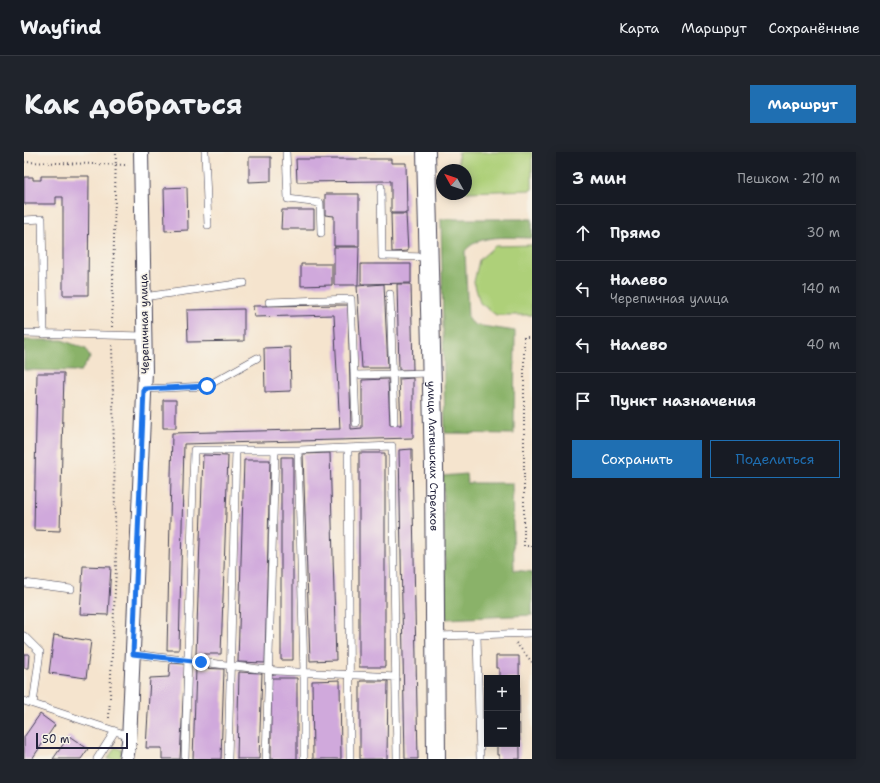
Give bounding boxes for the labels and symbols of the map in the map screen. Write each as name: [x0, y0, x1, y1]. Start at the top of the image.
north arrow: [436, 164, 472, 200]
street label: Черепичная улица: [136, 274, 153, 374]
route start: [198, 377, 216, 395]
street label: улица Латышских Стрелков: [424, 381, 441, 531]
route end: [192, 653, 210, 671]
scale bar: [36, 731, 128, 750]

